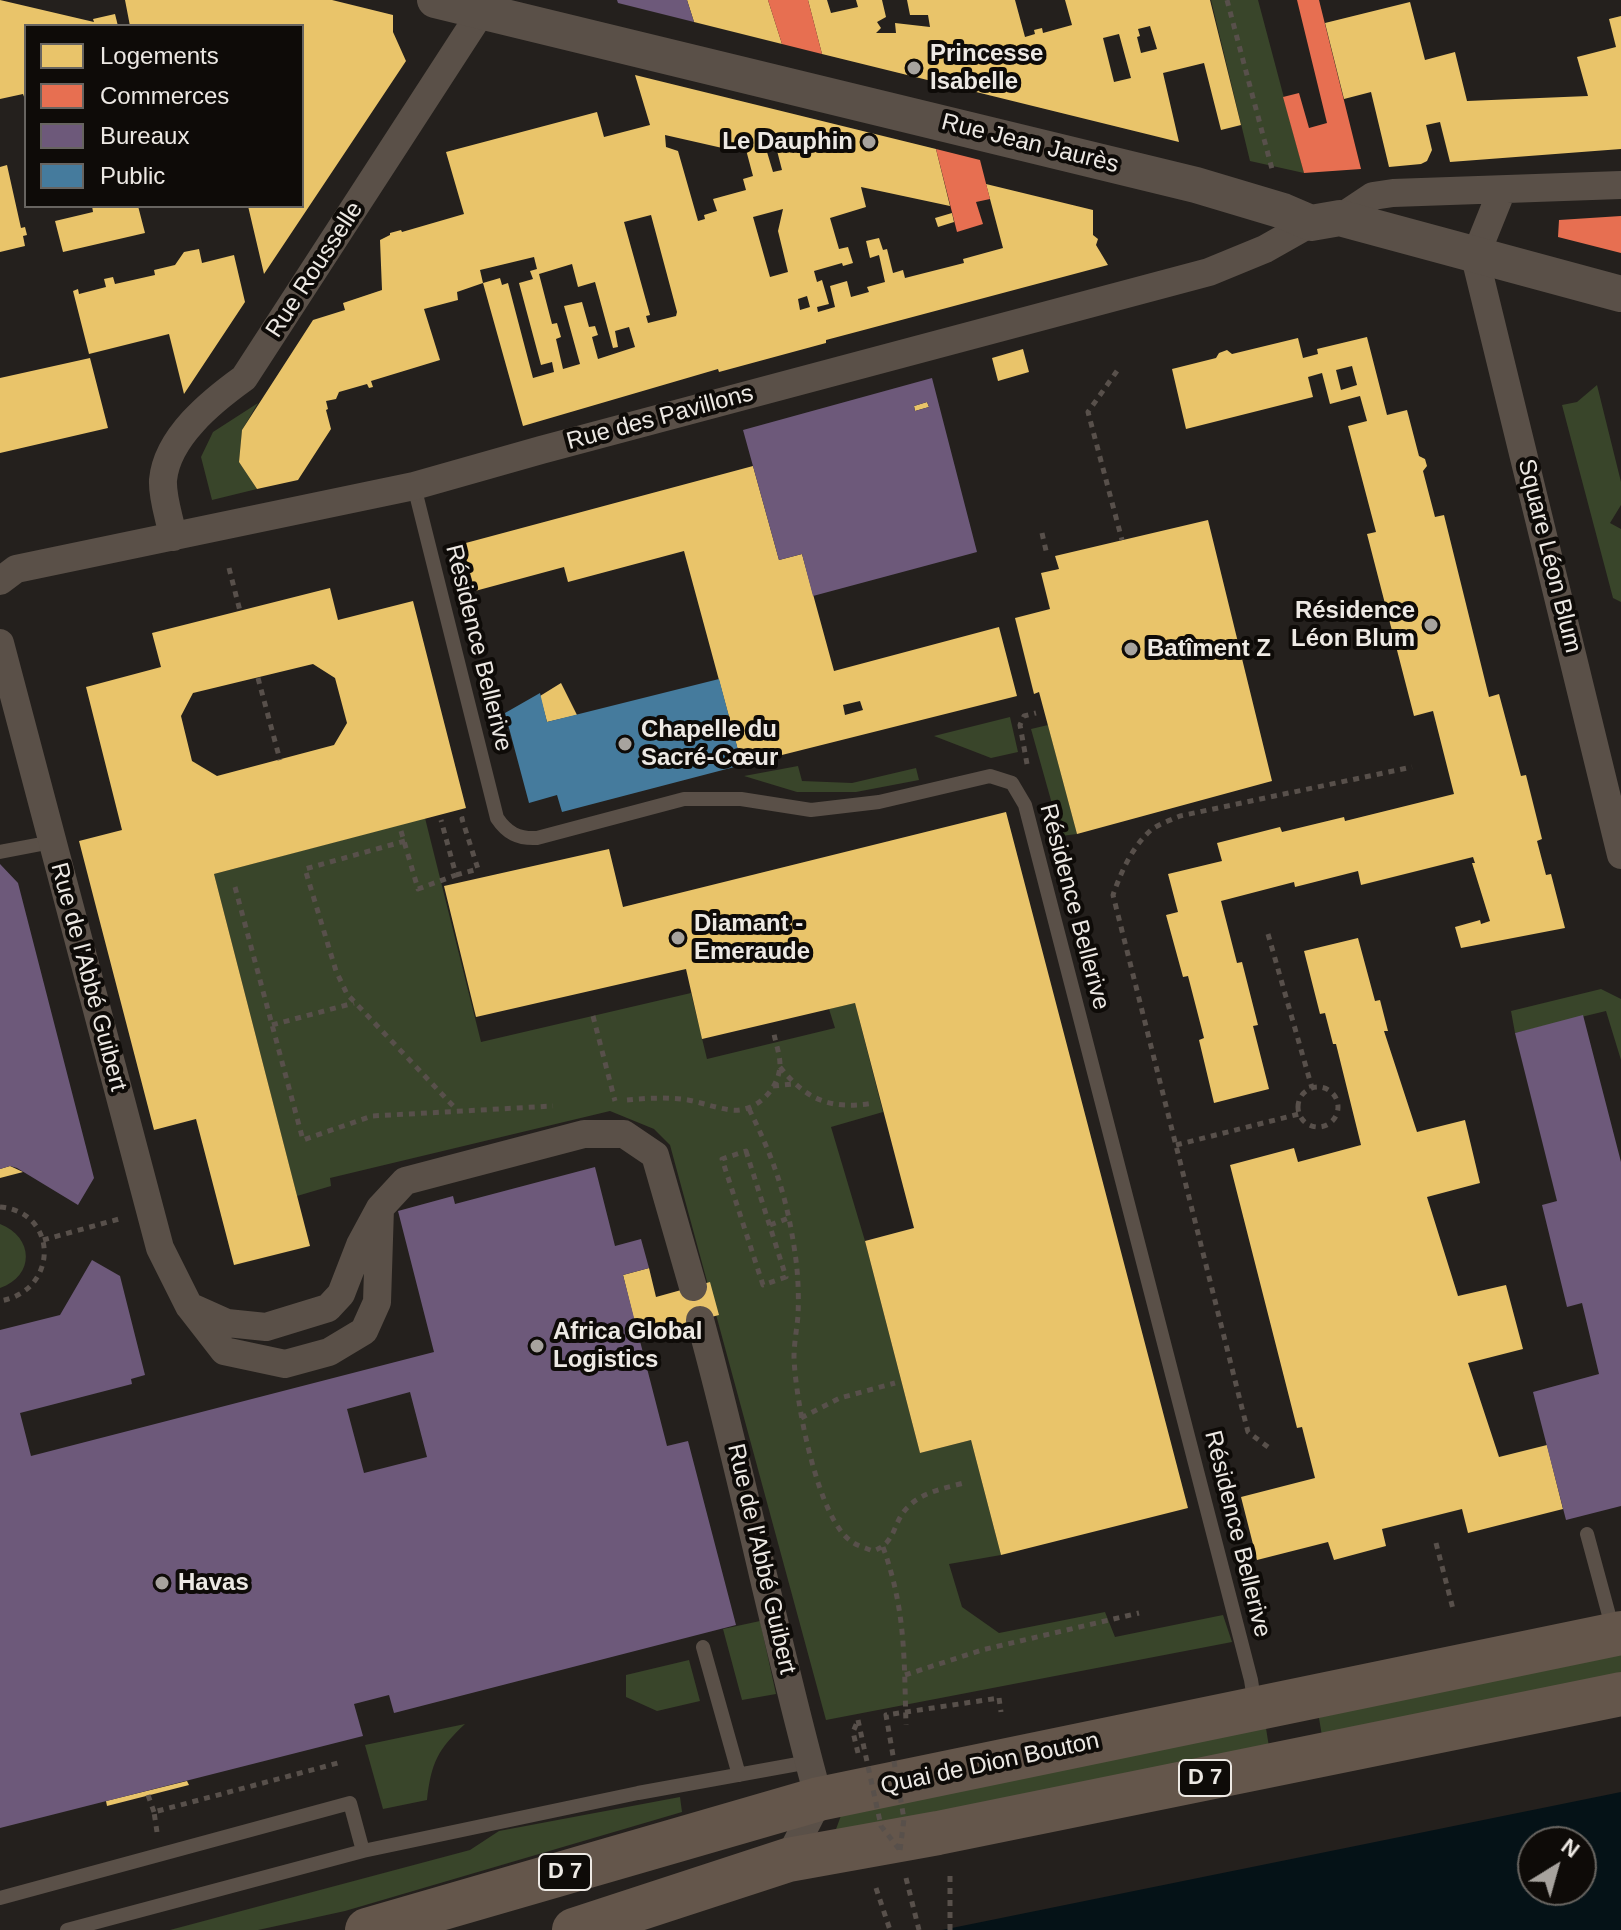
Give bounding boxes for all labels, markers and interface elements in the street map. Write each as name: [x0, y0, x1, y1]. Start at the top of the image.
legend: [24, 24, 304, 208]
place label: Princesse Isabelle: [930, 40, 1043, 96]
text: Logements: [100, 42, 219, 69]
marker: Princesse Isabelle: [905, 59, 923, 77]
text: Commerces: [100, 82, 229, 109]
street label: Rue Jean Jaurès: [938, 108, 1122, 180]
text: Bureaux: [100, 122, 189, 149]
place label: Le Dauphin: [722, 128, 853, 156]
marker: Le Dauphin: [860, 133, 878, 151]
text: Public: [100, 162, 165, 189]
street label: Rue Rousselle: [260, 197, 370, 343]
street label: Rue des Pavillons: [563, 379, 757, 457]
street label: Square Léon Blum: [1511, 456, 1587, 656]
street label: Résidence Bellerive: [438, 542, 518, 754]
place label: Résidence Léon Blum: [1291, 597, 1415, 653]
marker: Résidence Léon Blum: [1422, 616, 1440, 634]
place label: Batîment Z: [1147, 635, 1271, 663]
marker: Batîment Z: [1122, 640, 1140, 658]
place label: Chapelle du Sacré-Cœur: [641, 716, 778, 772]
marker: Chapelle du Sacré-Cœur: [616, 735, 634, 753]
street label: Résidence Bellerive: [1033, 801, 1115, 1013]
street label: Rue de l'Abbé Guibert: [44, 860, 132, 1094]
place label: Diamant - Emeraude: [694, 910, 810, 966]
marker: Diamant - Emeraude: [669, 929, 687, 947]
place label: Africa Global Logistics: [553, 1318, 702, 1374]
marker: Africa Global Logistics: [528, 1337, 546, 1355]
street label: Résidence Bellerive: [1197, 1428, 1277, 1640]
street label: Rue de l'Abbé Guibert: [720, 1441, 802, 1677]
place label: Havas: [178, 1569, 249, 1597]
marker: Havas: [153, 1574, 171, 1592]
street label: Quai de Dion Bouton: [878, 1727, 1102, 1801]
road number: D 7: [1179, 1760, 1231, 1796]
north arrow: [1517, 1826, 1597, 1906]
text: N: [1557, 1833, 1584, 1863]
road number: D 7: [539, 1854, 591, 1890]

